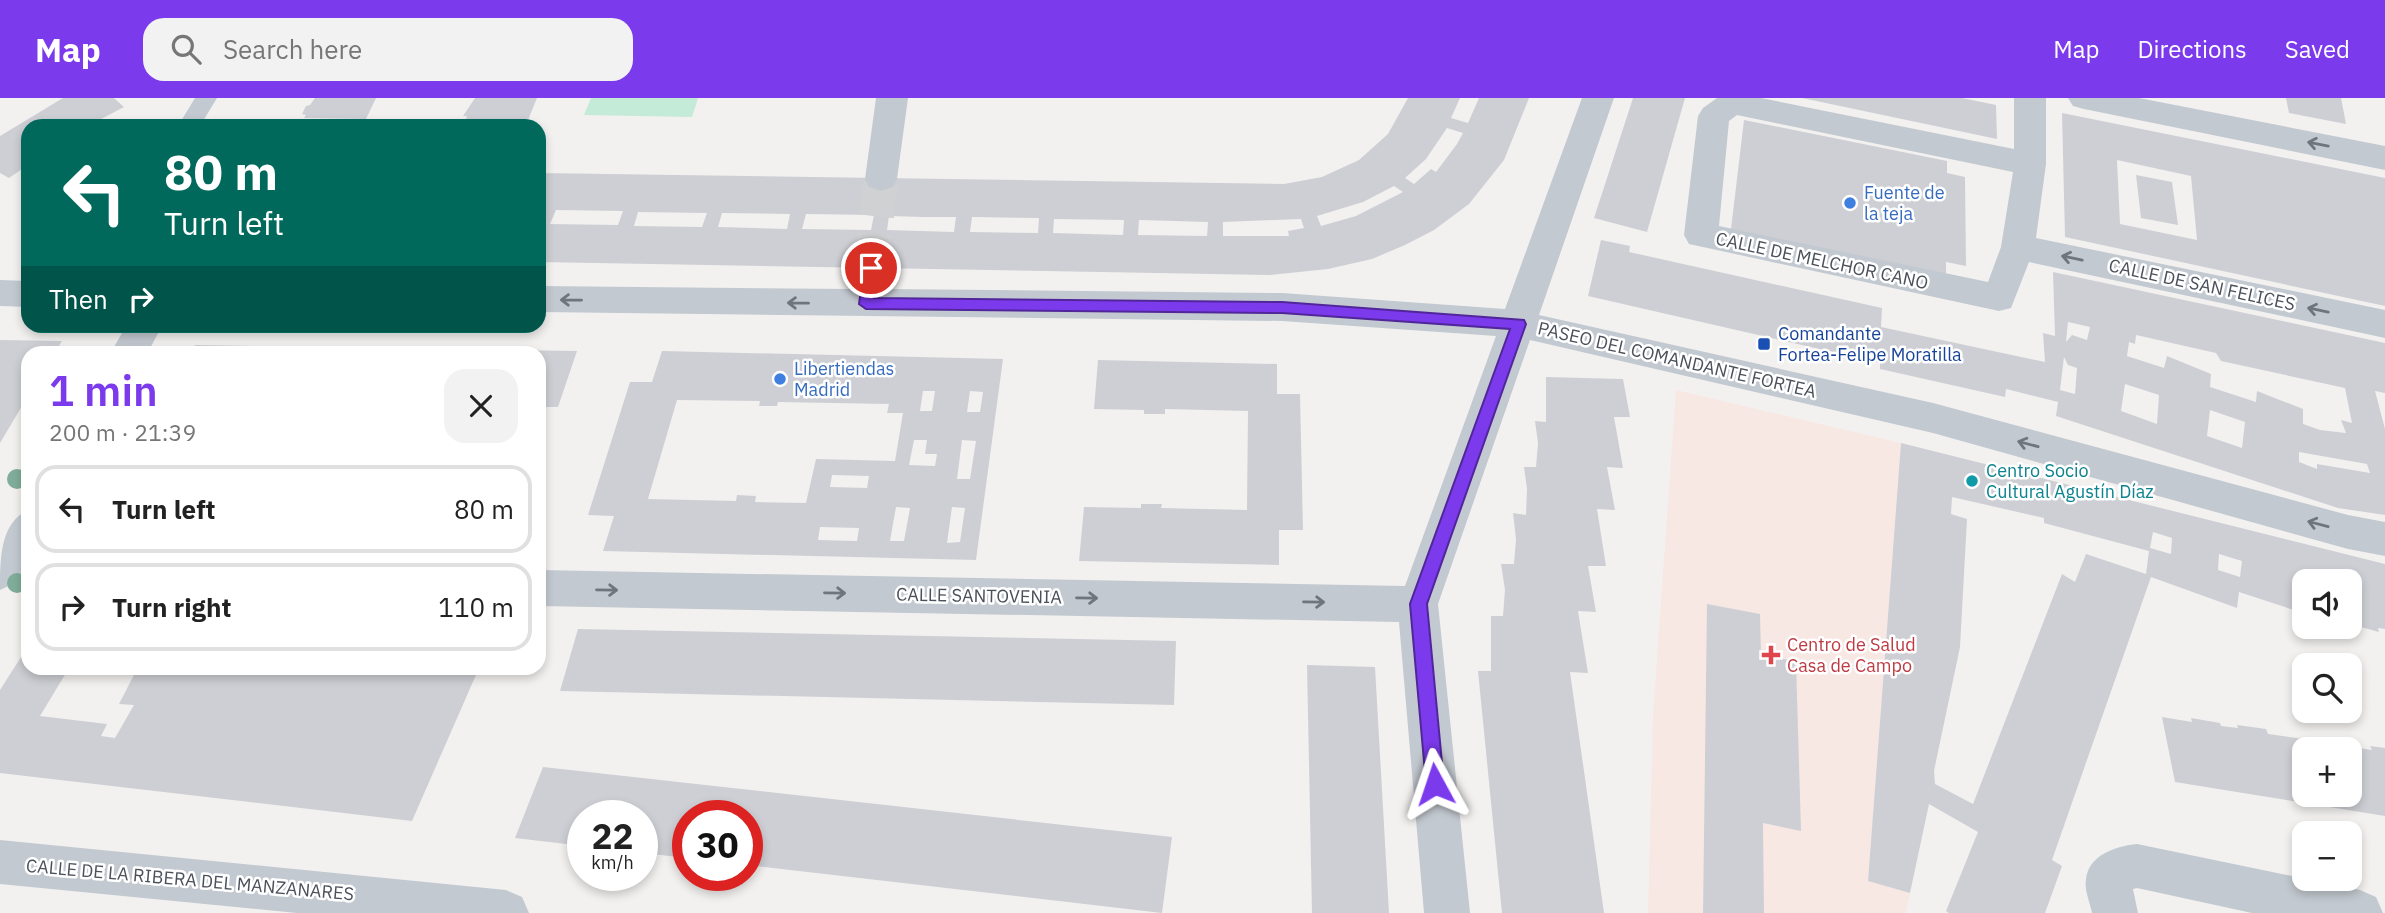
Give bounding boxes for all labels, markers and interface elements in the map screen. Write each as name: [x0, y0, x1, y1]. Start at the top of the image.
search box: [143, 18, 633, 81]
text: Map: [35, 28, 101, 71]
icon: search: [167, 30, 205, 68]
text: Search here: [223, 32, 362, 66]
text: Map: [2053, 33, 2099, 65]
text: Directions: [2137, 33, 2247, 65]
text: Saved: [2285, 33, 2350, 65]
one-way arrow: [2307, 137, 2330, 151]
text: 80 m: [164, 140, 278, 203]
icon: left: [49, 147, 140, 238]
place label: Fuente de la teja: [1864, 181, 1945, 225]
marker: Fuente de la teja: [1842, 195, 1858, 211]
text: Turn left: [164, 202, 284, 244]
street label: CALLE DE MELCHOR CANO: [1714, 227, 1930, 294]
pin: [841, 238, 901, 298]
icon: arrive: [852, 249, 890, 287]
one-way arrow: [2061, 251, 2084, 265]
street label: CALLE DE SAN FELICES: [2107, 253, 2298, 316]
icon: right: [122, 280, 160, 318]
text: Then: [49, 282, 108, 316]
one-way arrow: [560, 293, 583, 307]
one-way arrow: [787, 296, 810, 310]
one-way arrow: [2307, 302, 2330, 316]
street label: PASEO DEL COMANDANTE FORTEA: [1536, 316, 1819, 403]
place label: Comandante Fortea-Felipe Moratilla: [1778, 322, 1962, 366]
marker: Comandante Fortea-Felipe Moratilla: [1756, 336, 1772, 352]
place label: Libertiendas Madrid: [794, 357, 894, 401]
text: 1 min: [49, 363, 158, 418]
button: close: [444, 369, 518, 443]
marker: Libertiendas Madrid: [772, 371, 788, 387]
text: 200 m · 21:39: [49, 417, 196, 447]
one-way arrow: [2017, 437, 2040, 450]
place label: Centro Socio Cultural Agustín Díaz: [1986, 459, 2154, 503]
marker: Centro Socio Cultural Agustín Díaz: [1964, 473, 1980, 489]
icon: left: [53, 490, 91, 528]
text: Turn left: [112, 492, 215, 526]
text: 80 m: [454, 492, 514, 526]
one-way arrow: [2308, 516, 2330, 529]
map controls: [2292, 569, 2362, 891]
button: sound: [2292, 569, 2362, 639]
one-way arrow: [595, 583, 618, 596]
street label: CALLE SANTOVENIA: [896, 583, 1062, 608]
one-way arrow: [823, 587, 846, 600]
icon: right: [53, 588, 91, 626]
text: Turn right: [112, 590, 231, 624]
text: 110 m: [438, 590, 514, 624]
one-way arrow: [1075, 591, 1098, 605]
one-way arrow: [1302, 595, 1325, 609]
place label: Centro de Salud Casa de Campo: [1787, 633, 1916, 677]
marker: Centro de Salud Casa de Campo: [1761, 645, 1781, 665]
button: search: [2292, 653, 2362, 723]
button: +: [2292, 737, 2362, 807]
position arrow: [1398, 747, 1472, 821]
speed limit sign: 30: [672, 800, 763, 891]
text: 22: [591, 813, 634, 859]
button: −: [2292, 821, 2362, 891]
text: km/h: [591, 851, 634, 874]
street label: CALLE DE LA RIBERA DEL MANZANARES: [25, 854, 355, 905]

